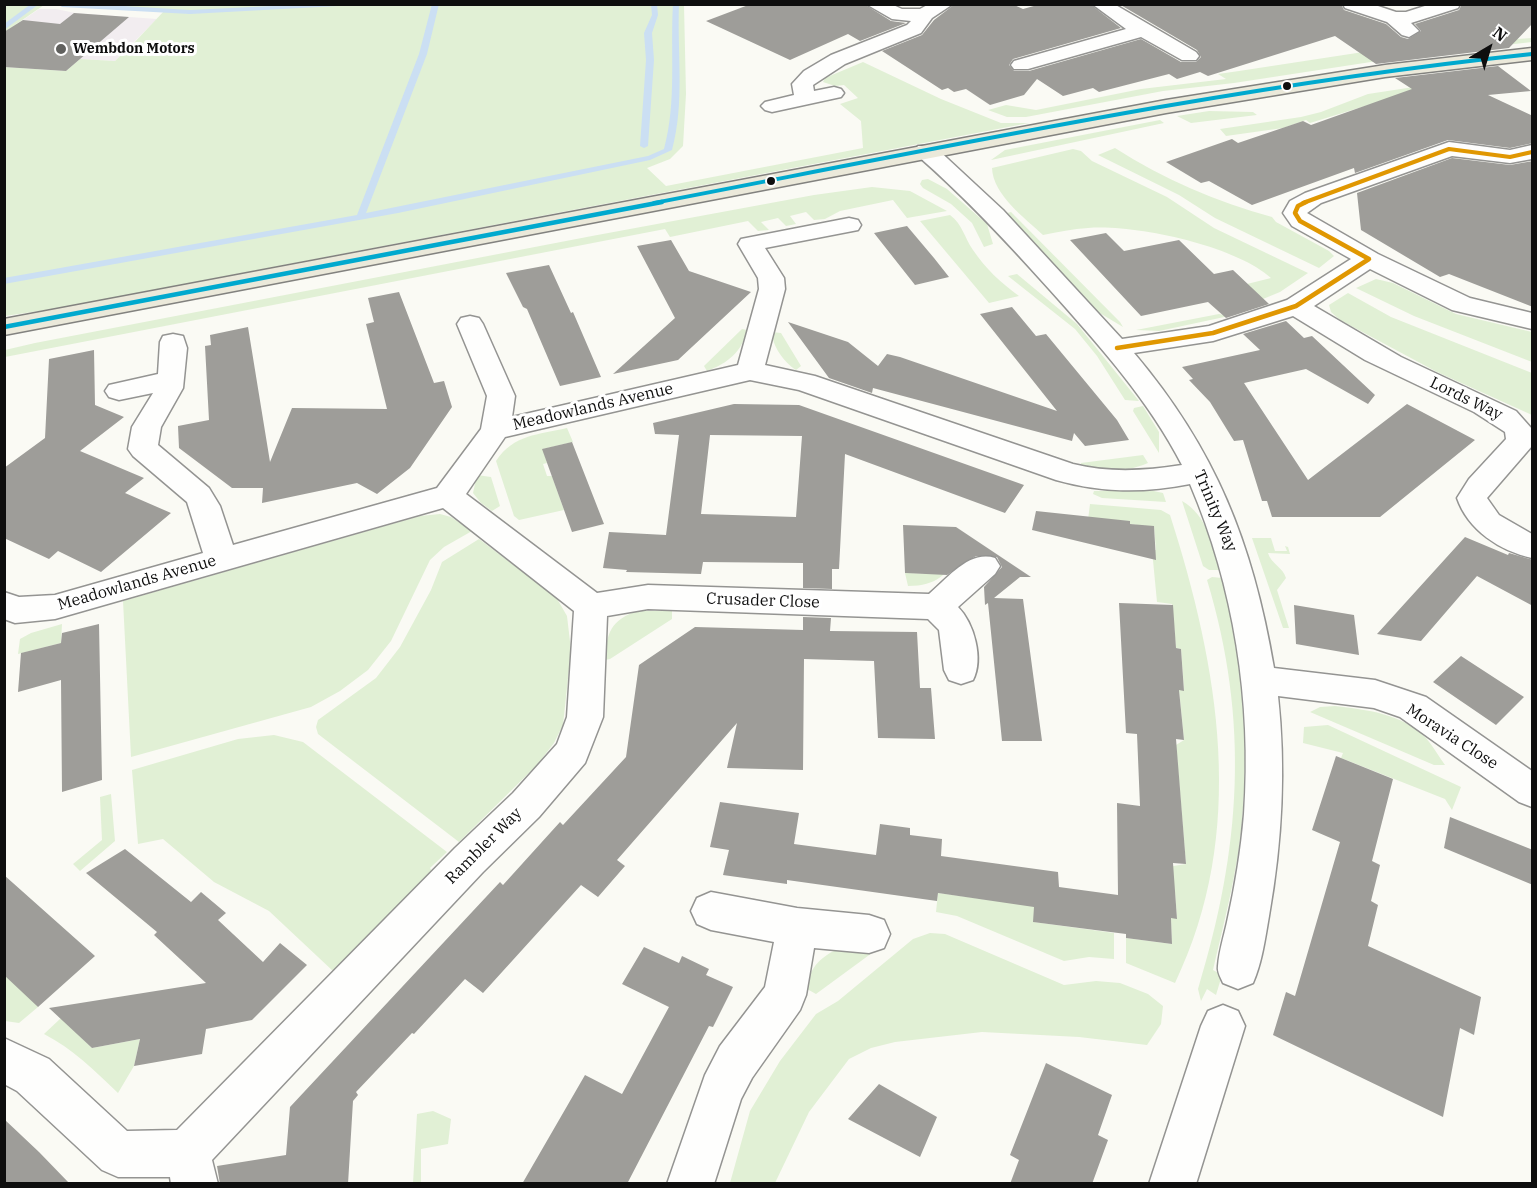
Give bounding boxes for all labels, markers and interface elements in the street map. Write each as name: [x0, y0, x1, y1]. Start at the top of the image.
north arrow: [1459, 18, 1519, 78]
text: N: [1489, 22, 1511, 46]
place label: Wembdon Motors: [73, 41, 195, 57]
marker: Wembdon Motors: [54, 42, 68, 56]
unlabelled marker: [1281, 80, 1293, 92]
unlabelled marker: [765, 175, 777, 187]
street label: Lords Way: [1427, 373, 1505, 425]
street label: Meadowlands Avenue: [511, 379, 675, 435]
street label: Trinity Way: [1189, 467, 1241, 555]
street label: Meadowlands Avenue: [56, 551, 218, 615]
street label: Crusader Close: [706, 589, 820, 613]
street label: Moravia Close: [1403, 700, 1501, 774]
street label: Rambler Way: [442, 804, 526, 888]

